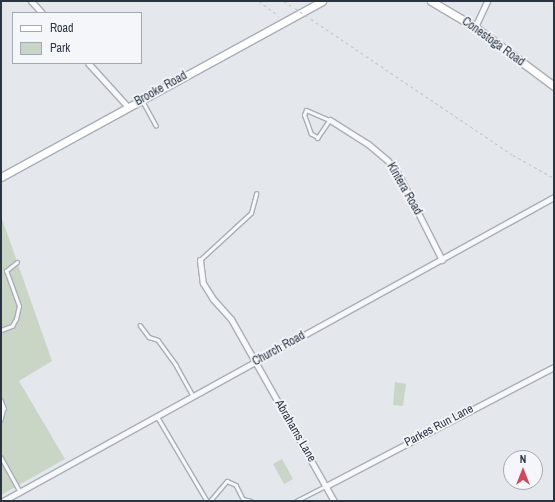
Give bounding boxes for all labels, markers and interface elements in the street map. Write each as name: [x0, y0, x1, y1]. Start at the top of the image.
legend: [12, 12, 142, 64]
street label: Conestoga Road: [459, 14, 527, 70]
text: Road: [50, 20, 74, 36]
text: Park: [50, 40, 70, 56]
street label: Brooke Road: [132, 69, 190, 109]
street label: Kintera Road: [383, 160, 425, 218]
street label: Church Road: [250, 329, 308, 369]
street label: Abrahams Lane: [271, 397, 319, 465]
street label: Parkes Run Lane: [402, 402, 476, 450]
north arrow: [503, 450, 543, 490]
text: N: [520, 452, 526, 466]

